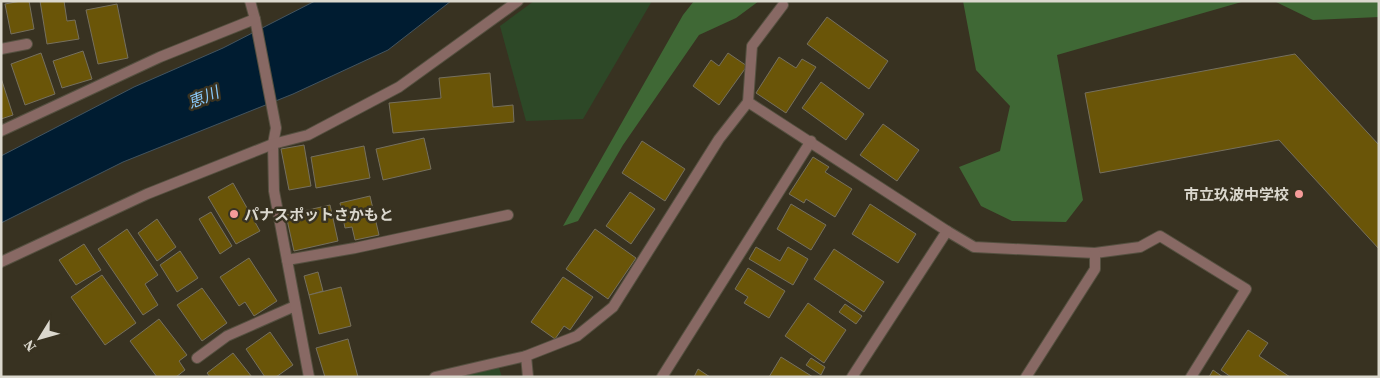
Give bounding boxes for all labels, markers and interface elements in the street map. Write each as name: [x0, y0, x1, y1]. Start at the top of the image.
water label: 恵川: [184, 80, 224, 113]
place label: 市立玖波中学校: [1184, 184, 1289, 205]
marker: 市立玖波中学校: [1293, 188, 1305, 200]
place label: パナスポットさかもと: [244, 204, 394, 225]
marker: パナスポットさかもと: [228, 208, 240, 220]
north arrow: [15, 313, 65, 363]
text: N: [19, 336, 41, 356]

